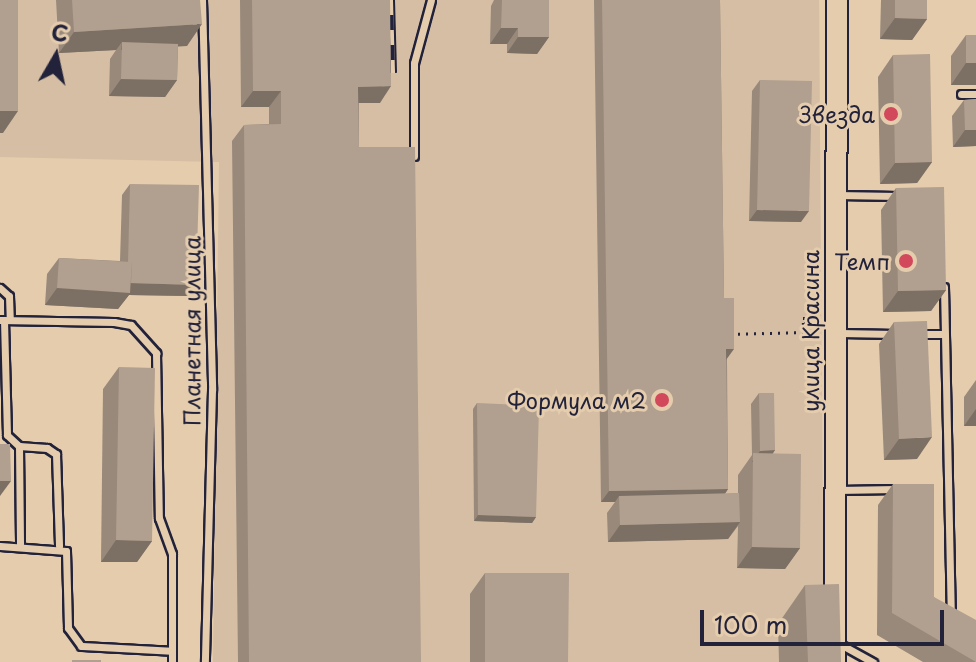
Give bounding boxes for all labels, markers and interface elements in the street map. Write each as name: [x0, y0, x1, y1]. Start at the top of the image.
text: С: [49, 14, 71, 49]
north arrow: [16, 16, 96, 96]
place label: Звезда: [799, 101, 875, 127]
marker: Звезда: [882, 105, 900, 123]
street label: Планетная улица: [178, 235, 204, 427]
place label: Темп: [834, 248, 890, 274]
street label: улица Красина: [797, 249, 823, 413]
marker: Темп: [897, 252, 915, 270]
place label: Формула м2: [507, 387, 646, 413]
marker: Формула м2: [653, 391, 671, 409]
scale bar: [704, 594, 948, 644]
text: 100 m: [714, 606, 787, 642]

